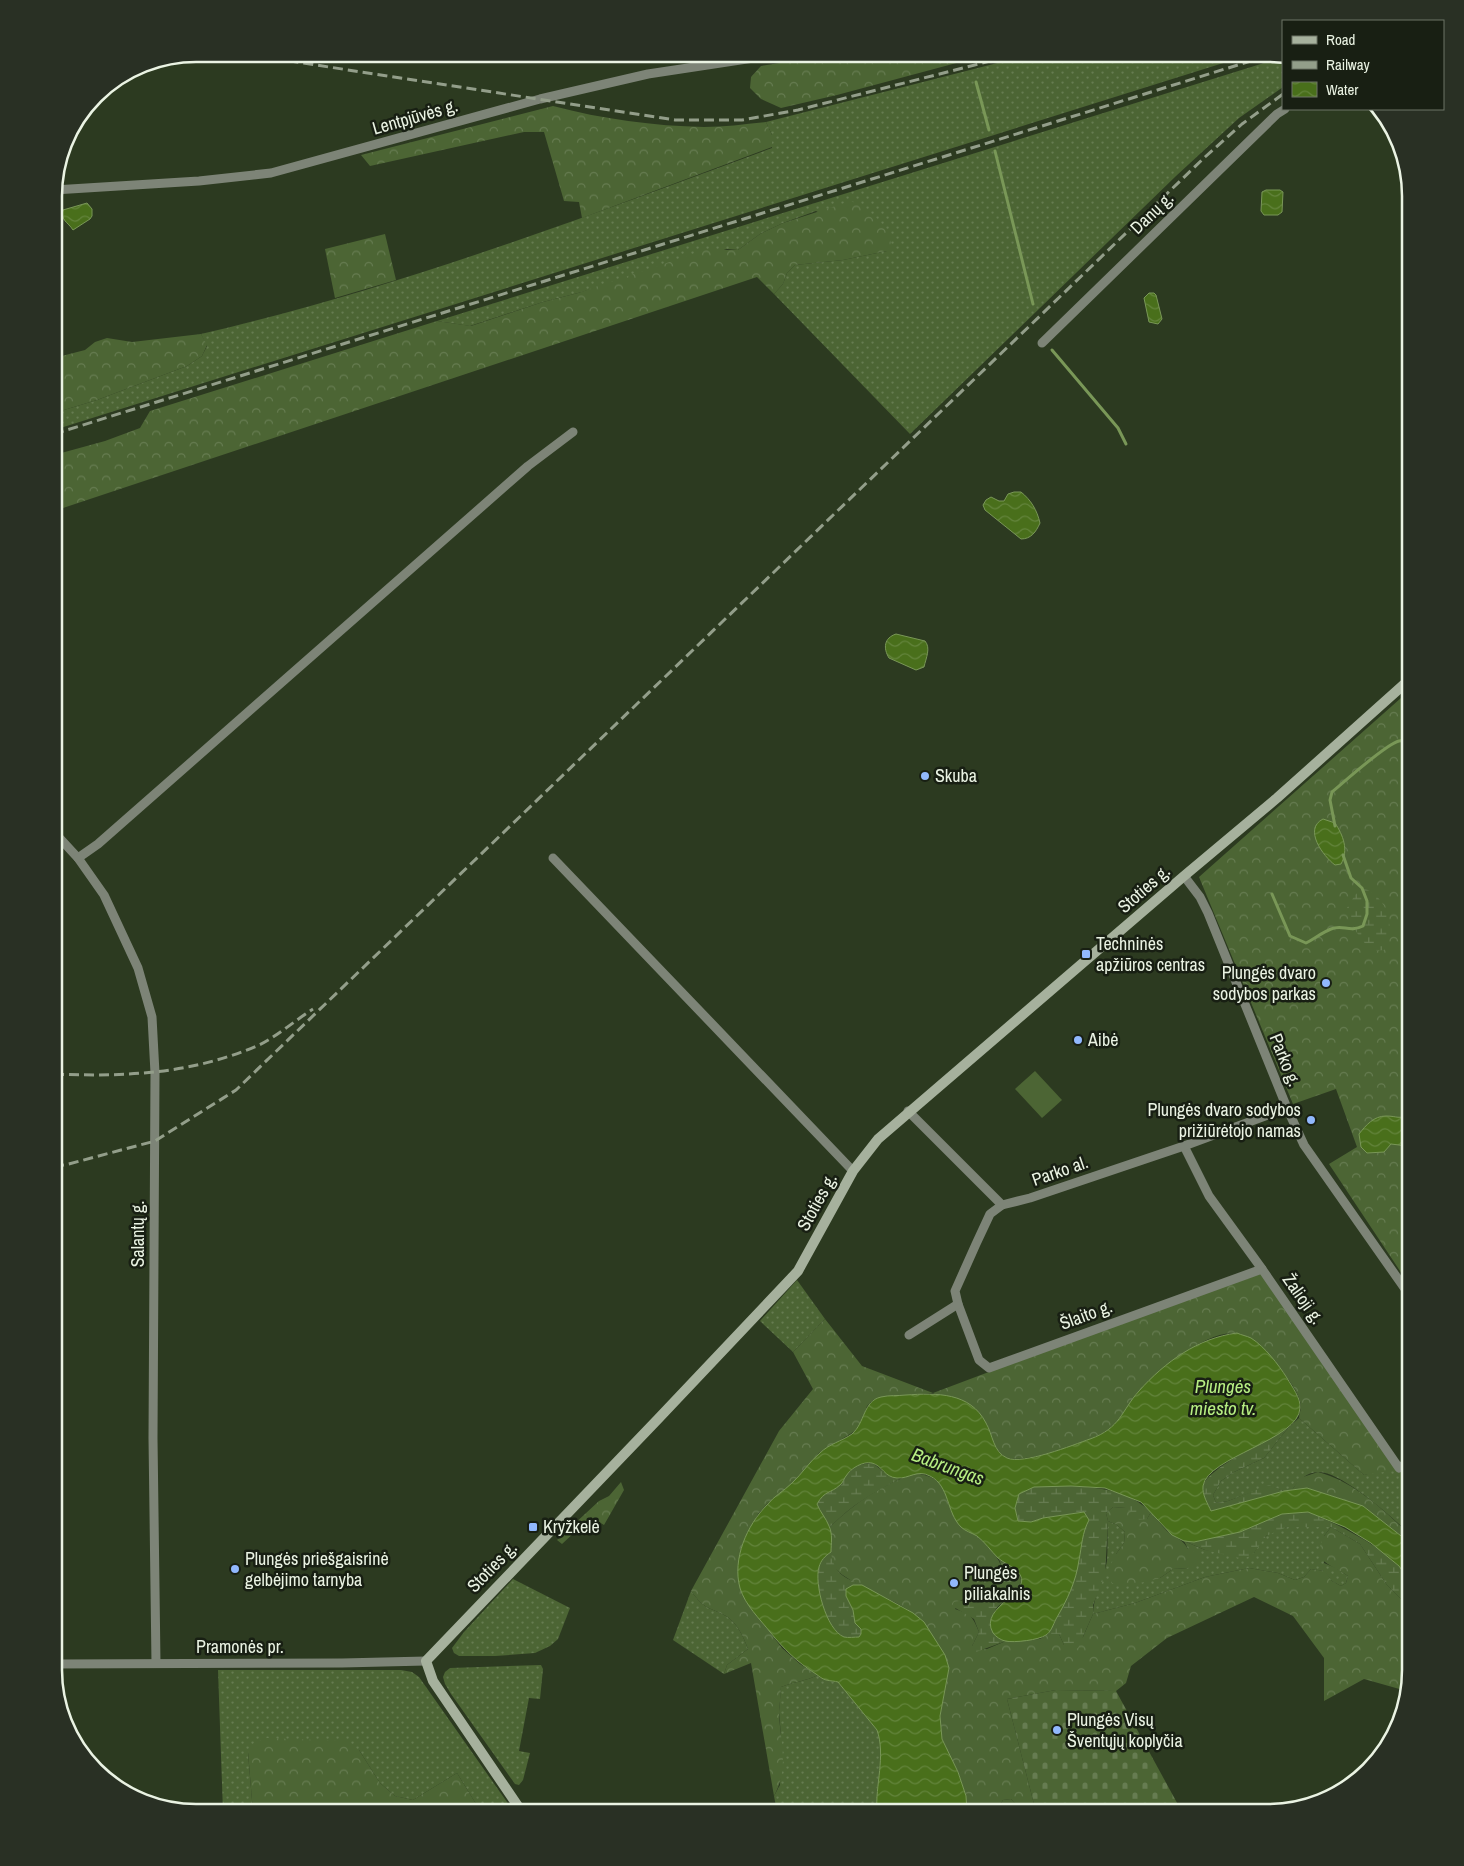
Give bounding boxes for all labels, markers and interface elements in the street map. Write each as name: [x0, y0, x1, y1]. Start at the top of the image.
legend: [1282, 20, 1444, 110]
text: Road: [1326, 29, 1355, 50]
text: Railway: [1326, 54, 1371, 75]
text: Water: [1326, 79, 1358, 100]
street label: Lentpjūvės g.: [369, 92, 461, 141]
street label: Danų g.: [1124, 186, 1179, 240]
place label: Skuba: [935, 763, 977, 788]
marker: Skuba: [919, 770, 931, 782]
street label: Stoties g.: [1112, 859, 1175, 919]
place label: Techninės apžiūros centras: [1096, 931, 1205, 977]
marker: Techninės apžiūros centras: [1080, 948, 1092, 960]
place label: Plungės dvaro sodybos parkas: [1213, 960, 1316, 1006]
marker: Plungės dvaro sodybos parkas: [1320, 977, 1332, 989]
place label: Aibė: [1087, 1027, 1118, 1052]
street label: Parko g.: [1264, 1030, 1307, 1090]
marker: Aibė: [1072, 1034, 1084, 1046]
place label: Plungės dvaro sodybos prižiūrėtojo namas: [1148, 1097, 1301, 1143]
marker: Plungės dvaro sodybos prižiūrėtojo namas: [1305, 1114, 1317, 1126]
street label: Parko al.: [1028, 1149, 1091, 1192]
street label: Stoties g.: [791, 1168, 843, 1235]
street label: Salantų g.: [125, 1201, 150, 1267]
street label: Žalioji g.: [1277, 1268, 1330, 1329]
street label: Šlaito g.: [1056, 1294, 1116, 1336]
water label: Plungės miesto tv.: [1190, 1373, 1256, 1421]
water label: Babrungas: [908, 1441, 988, 1491]
place label: Kryžkelė: [543, 1514, 600, 1539]
marker: Kryžkelė: [527, 1521, 539, 1533]
street label: Stoties g.: [461, 1536, 522, 1598]
place label: Plungės priešgaisrinė gelbėjimo tarnyba: [245, 1546, 389, 1592]
place label: Plungės piliakalnis: [964, 1560, 1030, 1606]
marker: Plungės priešgaisrinė gelbėjimo tarnyba: [229, 1563, 241, 1575]
marker: Plungės piliakalnis: [948, 1577, 960, 1589]
street label: Pramonės pr.: [196, 1634, 284, 1659]
place label: Plungės Visų Šventųjų koplyčia: [1067, 1707, 1183, 1753]
marker: Plungės Visų Šventųjų koplyčia: [1051, 1724, 1063, 1736]

